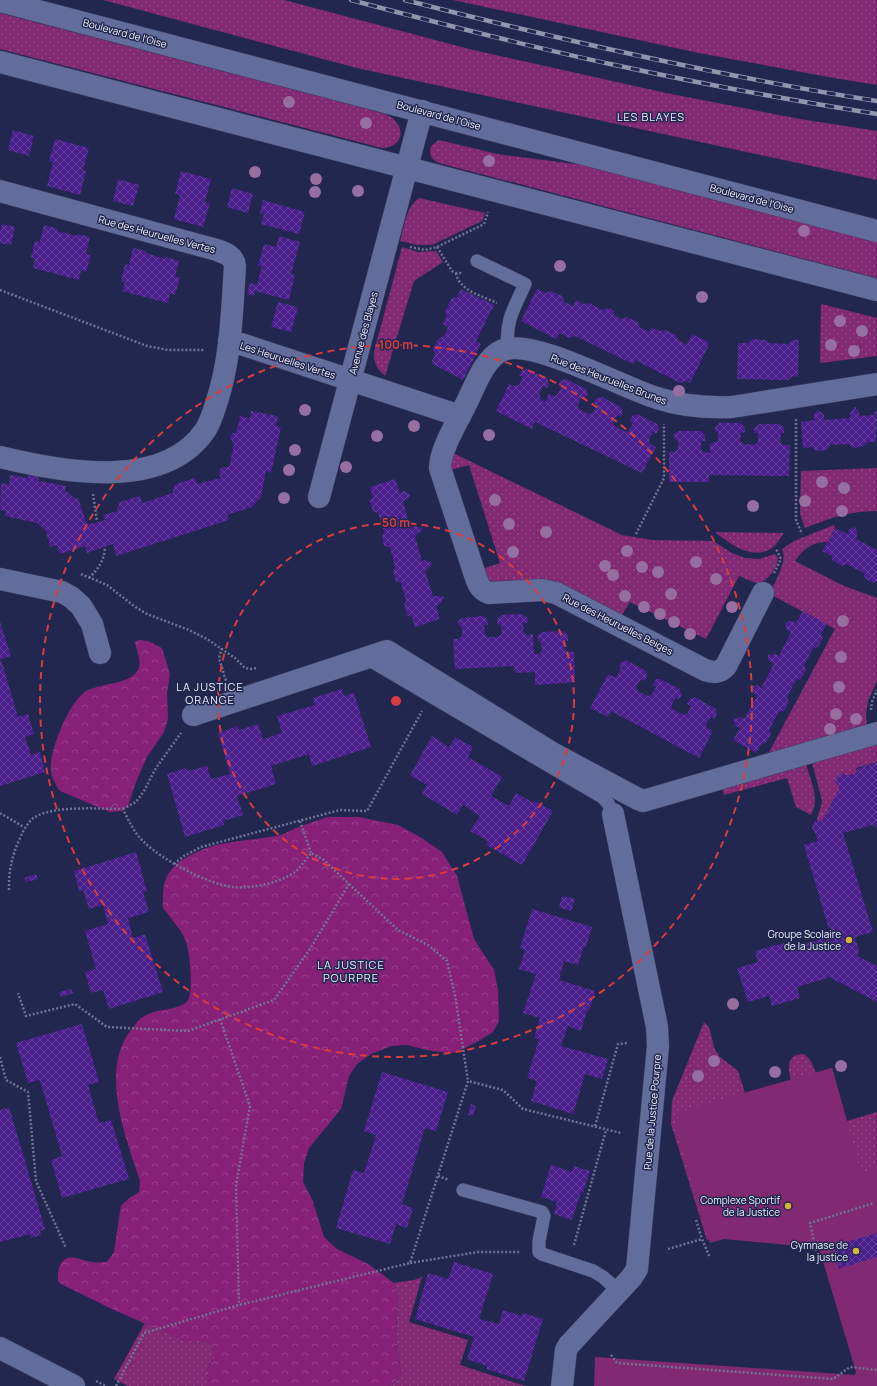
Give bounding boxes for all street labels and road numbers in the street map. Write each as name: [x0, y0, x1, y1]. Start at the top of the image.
street label: Boulevard de l'Oise: [81, 15, 169, 51]
street label: Boulevard de l'Oise: [395, 97, 483, 133]
street label: Boulevard de l'Oise: [708, 180, 796, 216]
street label: Rue des Heuruelles Vertes: [97, 212, 217, 256]
street label: Avenue des Blayes: [345, 290, 381, 376]
street label: Les Heuruelles Vertes: [238, 338, 338, 382]
street label: Rue des Heuruelles Brunes: [549, 350, 669, 408]
street label: Rue des Heuruelles Beiges: [560, 590, 676, 658]
street label: Rue de la Justice Pourpre: [640, 1054, 664, 1170]

